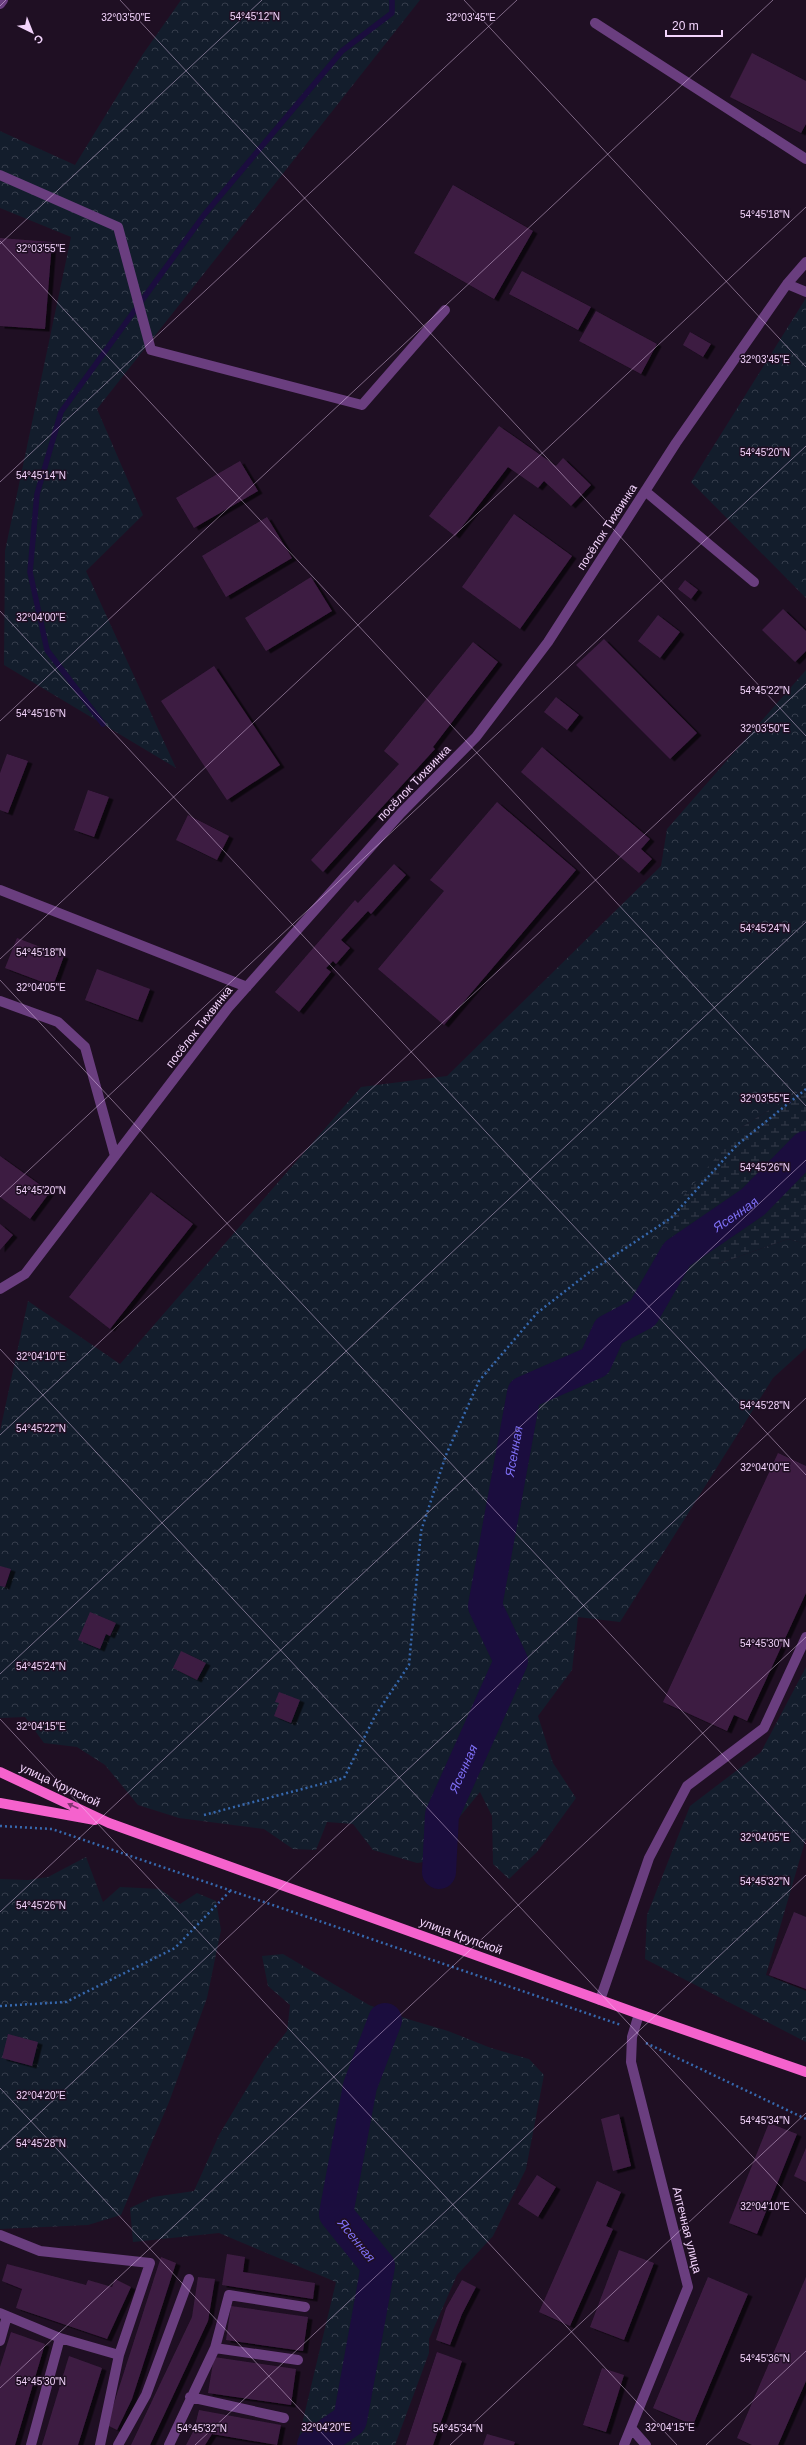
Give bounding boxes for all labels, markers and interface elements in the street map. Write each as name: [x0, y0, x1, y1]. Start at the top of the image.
text: 54°45'12"N: [230, 11, 280, 22]
north arrow: [12, 12, 52, 52]
text: 32°03'50"E: [101, 12, 151, 23]
text: 32°03'45"E: [446, 12, 496, 23]
scale bar: [666, 12, 722, 38]
text: 20 m: [672, 19, 699, 33]
text: С: [32, 32, 46, 46]
text: 54°45'18"N: [740, 209, 790, 220]
text: 32°03'55"E: [16, 243, 66, 254]
text: 32°03'45"E: [740, 354, 790, 365]
text: 54°45'20"N: [740, 447, 790, 458]
text: 54°45'14"N: [16, 470, 66, 481]
street label: посёлок Тихвинка: [574, 481, 640, 573]
text: 32°04'00"E: [16, 612, 66, 623]
text: 54°45'22"N: [740, 685, 790, 696]
text: 54°45'16"N: [16, 708, 66, 719]
text: 32°03'50"E: [740, 723, 790, 734]
street label: посёлок Тихвинка: [374, 742, 454, 824]
text: 54°45'24"N: [740, 923, 790, 934]
text: 54°45'18"N: [16, 947, 66, 958]
text: 32°04'05"E: [16, 982, 66, 993]
street label: посёлок Тихвинка: [163, 983, 235, 1071]
text: 32°03'55"E: [740, 1093, 790, 1104]
text: 54°45'26"N: [740, 1162, 790, 1173]
text: 54°45'20"N: [16, 1185, 66, 1196]
water label: Ясенная: [710, 1194, 762, 1236]
text: 32°04'10"E: [16, 1351, 66, 1362]
text: 54°45'28"N: [740, 1400, 790, 1411]
text: 54°45'22"N: [16, 1423, 66, 1434]
water label: Ясенная: [502, 1425, 526, 1479]
text: 32°04'00"E: [740, 1462, 790, 1473]
text: 54°45'30"N: [740, 1638, 790, 1649]
text: 54°45'24"N: [16, 1661, 66, 1672]
text: 32°04'15"E: [16, 1721, 66, 1732]
water label: Ясенная: [446, 1742, 481, 1796]
street label: улица Крупской: [18, 1760, 102, 1810]
one-way arrow: [68, 1803, 79, 1809]
text: 32°04'05"E: [740, 1832, 790, 1843]
text: 54°45'32"N: [740, 1876, 790, 1887]
text: 54°45'26"N: [16, 1900, 66, 1911]
street label: улица Крупской: [418, 1915, 504, 1957]
text: 32°04'20"E: [16, 2090, 66, 2101]
text: 54°45'34"N: [740, 2115, 790, 2126]
text: 54°45'28"N: [16, 2138, 66, 2149]
street label: Аптечная улица: [670, 2185, 705, 2275]
text: 32°04'10"E: [740, 2201, 790, 2212]
water label: Ясенная: [334, 2215, 379, 2265]
text: 54°45'36"N: [740, 2353, 790, 2364]
text: 54°45'30"N: [16, 2376, 66, 2387]
text: 32°04'20"E: [301, 2422, 351, 2433]
text: 32°04'15"E: [645, 2422, 695, 2433]
text: 54°45'32"N: [177, 2423, 227, 2434]
text: 54°45'34"N: [433, 2423, 483, 2434]

